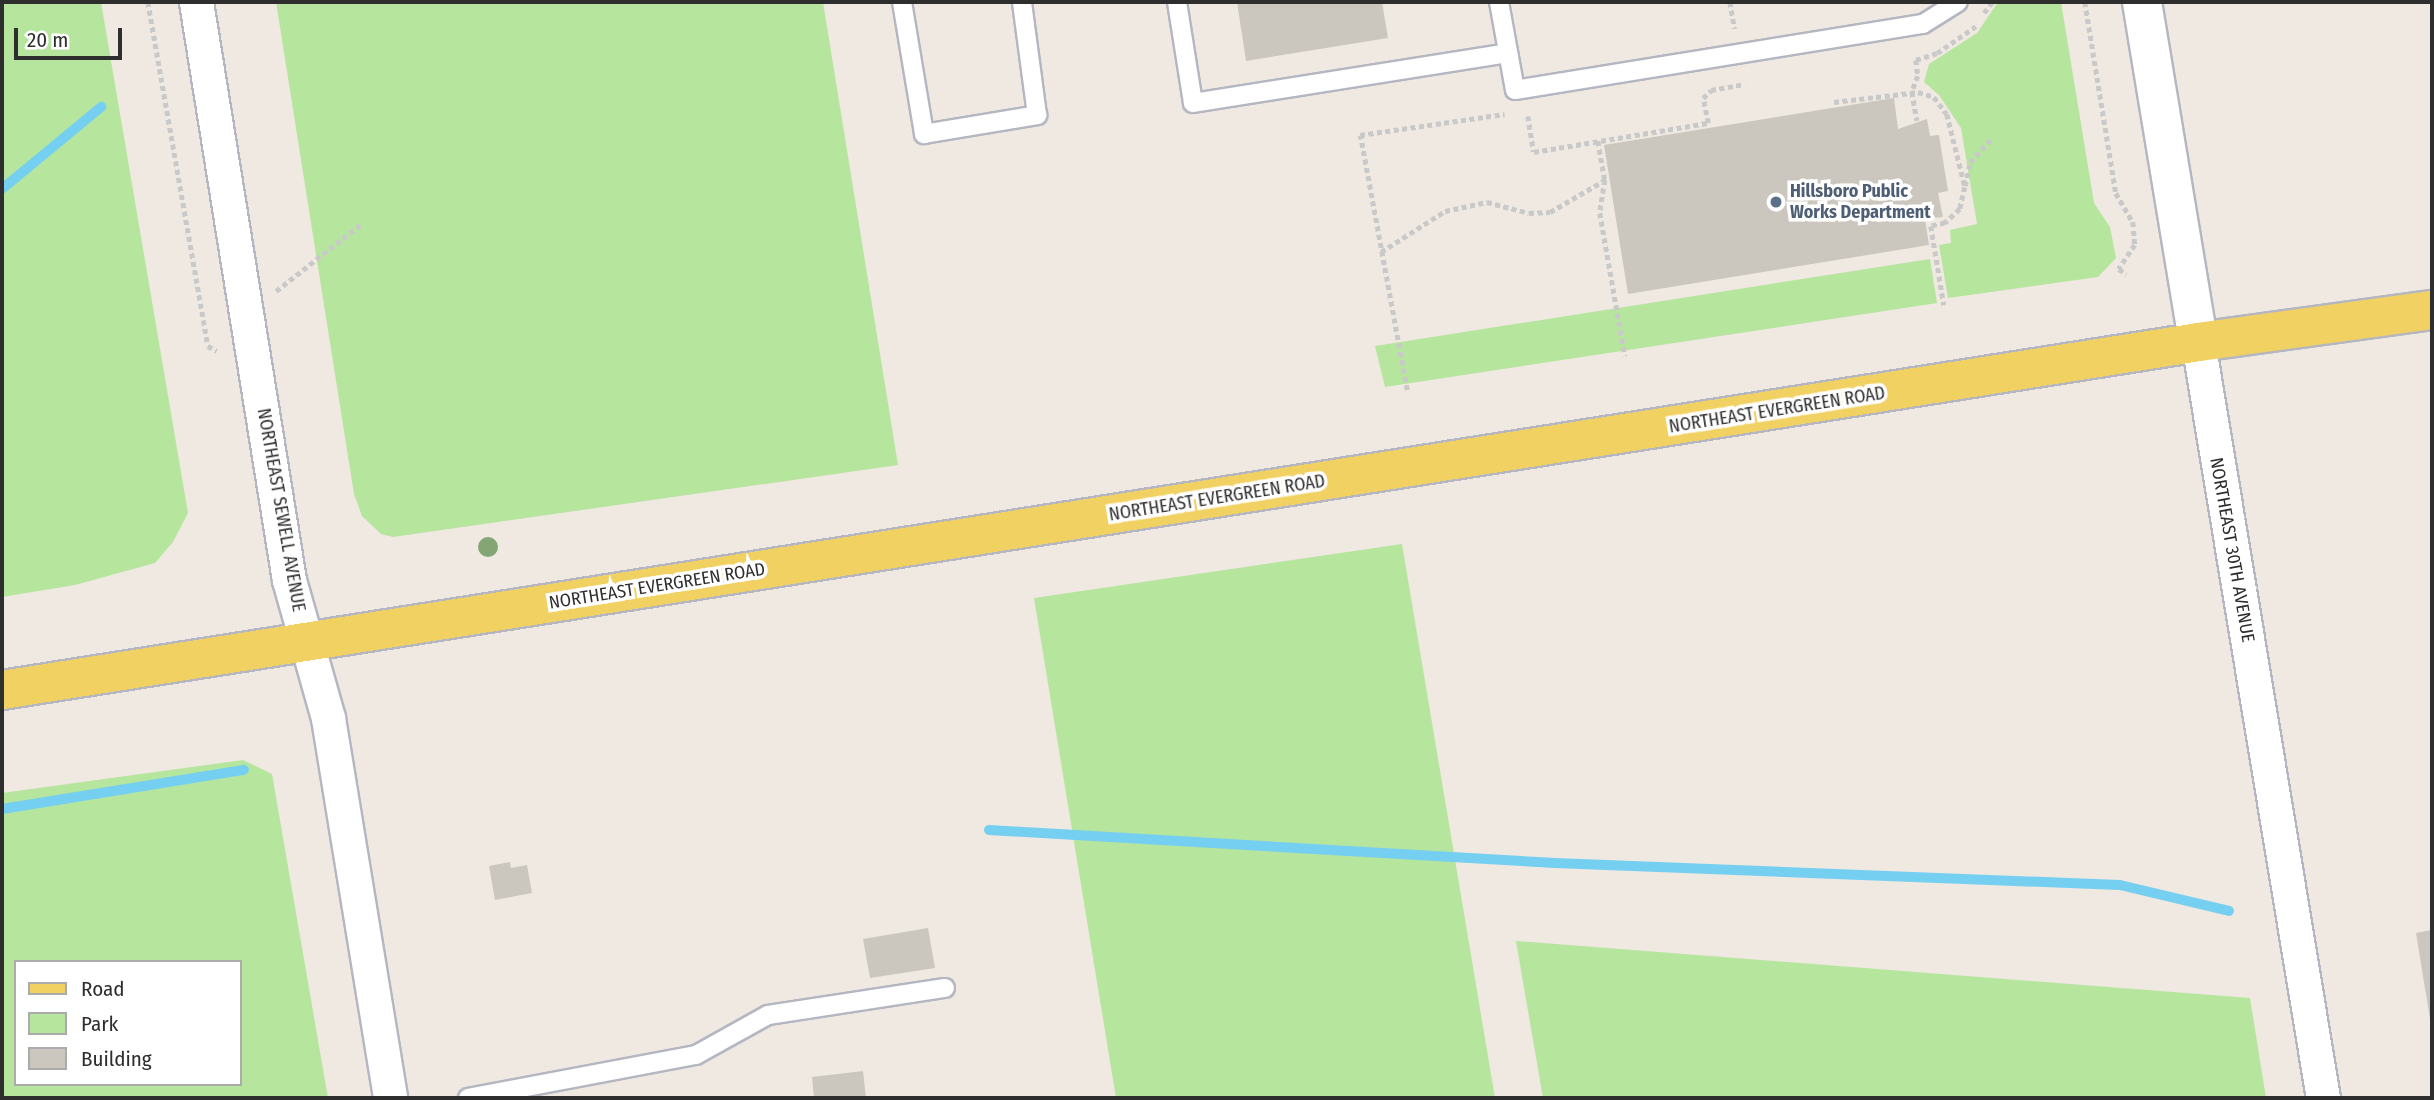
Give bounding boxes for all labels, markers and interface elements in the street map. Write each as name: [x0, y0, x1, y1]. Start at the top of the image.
scale bar: [18, 14, 126, 58]
text: 20 m: [27, 27, 68, 53]
place label: Hillsboro Public Works Department: [1790, 181, 1931, 224]
marker: Hillsboro Public Works Department: [1768, 194, 1784, 210]
street label: NORTHEAST EVERGREEN ROAD: [1667, 382, 1887, 438]
street label: NORTHEAST SEWELL AVENUE: [252, 407, 310, 613]
street label: NORTHEAST 30TH AVENUE: [2205, 456, 2259, 644]
street label: NORTHEAST EVERGREEN ROAD: [1107, 470, 1327, 526]
street label: NORTHEAST EVERGREEN ROAD: [547, 558, 767, 614]
legend: [14, 960, 242, 1086]
text: Road: [81, 976, 125, 1002]
text: Park: [81, 1011, 118, 1037]
text: Building: [81, 1046, 152, 1072]

